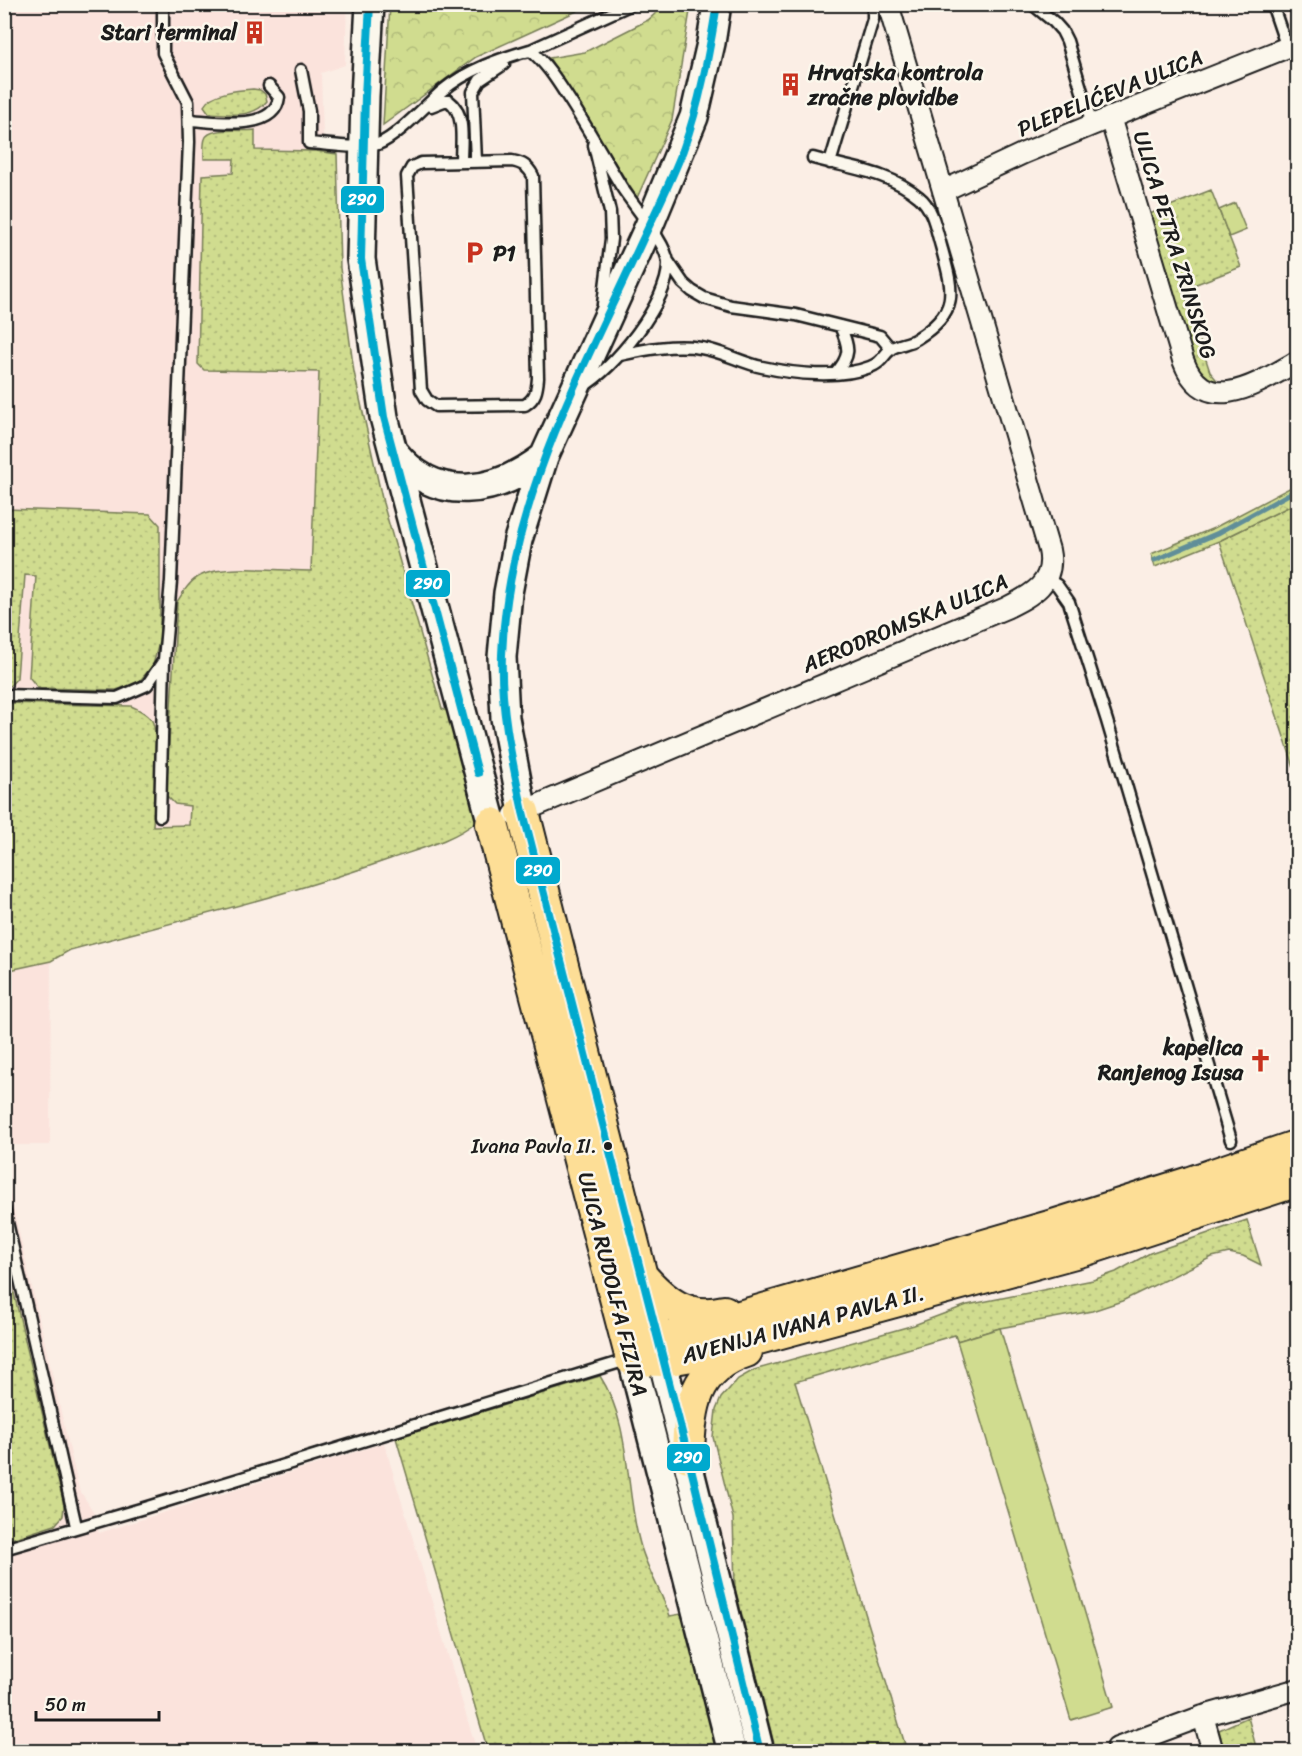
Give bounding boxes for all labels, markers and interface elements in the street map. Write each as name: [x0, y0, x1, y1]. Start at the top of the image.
place label: Stari terminal: [100, 13, 239, 52]
building icon: Stari terminal: [242, 19, 268, 45]
street label: PLEPELIĆEVA ULICA: [1011, 38, 1209, 148]
place label: Hrvatska kontrola zračne plovidbe: [806, 53, 984, 117]
building icon: Hrvatska kontrola zračne plovidbe: [777, 72, 803, 98]
street label: ULICA PETRA ZRINSKOG: [1122, 126, 1228, 364]
line badge: 290: [340, 185, 385, 214]
text: 290: [346, 185, 377, 214]
place label: P1: [493, 234, 516, 273]
parking icon: P1: [462, 240, 488, 266]
street label: AERODROMSKA ULICA: [795, 562, 1014, 684]
line badge: 290: [405, 569, 451, 598]
text: 290: [412, 569, 443, 598]
line badge: 290: [515, 856, 561, 885]
text: 290: [522, 856, 553, 885]
place label: kapelica Ranjenog Isusa: [1097, 1028, 1244, 1092]
church icon: kapelica Ranjenog Isusa: [1248, 1047, 1274, 1073]
place label: Ivana Pavla II.: [470, 1129, 597, 1164]
marker: Ivana Pavla II.: [602, 1140, 614, 1152]
street label: ULICA RUDOLFA FIZIRA: [566, 1168, 660, 1400]
street label: AVENIJA IVANA PAVLA II.: [676, 1273, 929, 1375]
line badge: 290: [666, 1443, 711, 1472]
text: 290: [672, 1443, 703, 1472]
scale bar: [36, 1684, 159, 1722]
text: 50 m: [45, 1689, 86, 1721]

